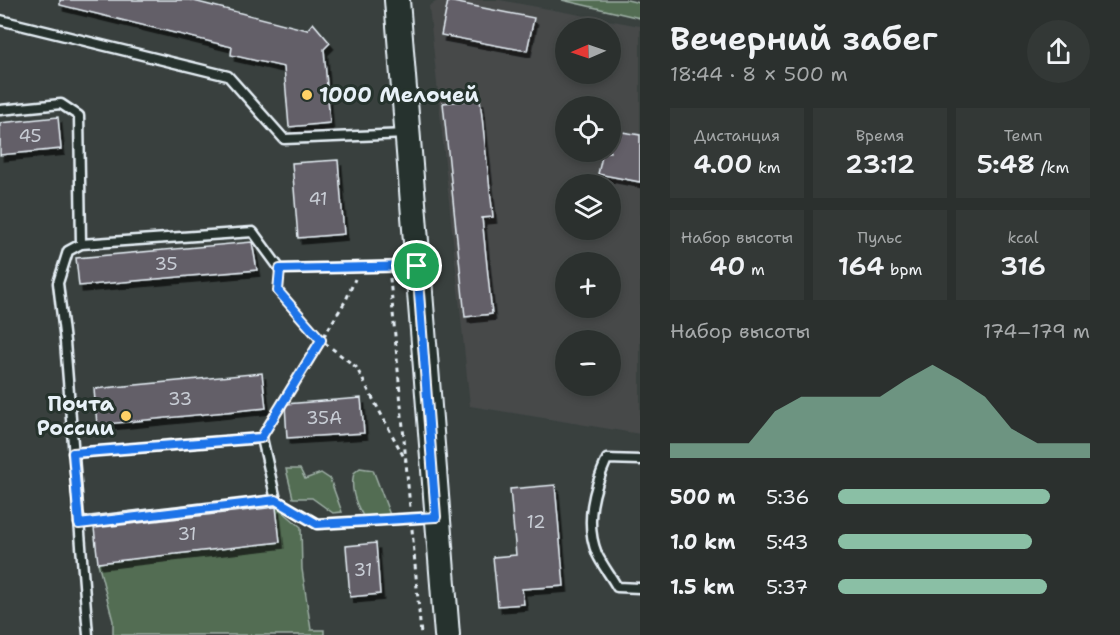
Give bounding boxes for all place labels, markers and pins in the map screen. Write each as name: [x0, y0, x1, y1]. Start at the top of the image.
place label: 1000 Мелочей: [319, 81, 479, 109]
marker: 1000 Мелочей: [300, 88, 314, 102]
pin: [391, 240, 442, 291]
place label: Почта России: [37, 390, 115, 442]
marker: Почта России: [119, 409, 133, 423]

